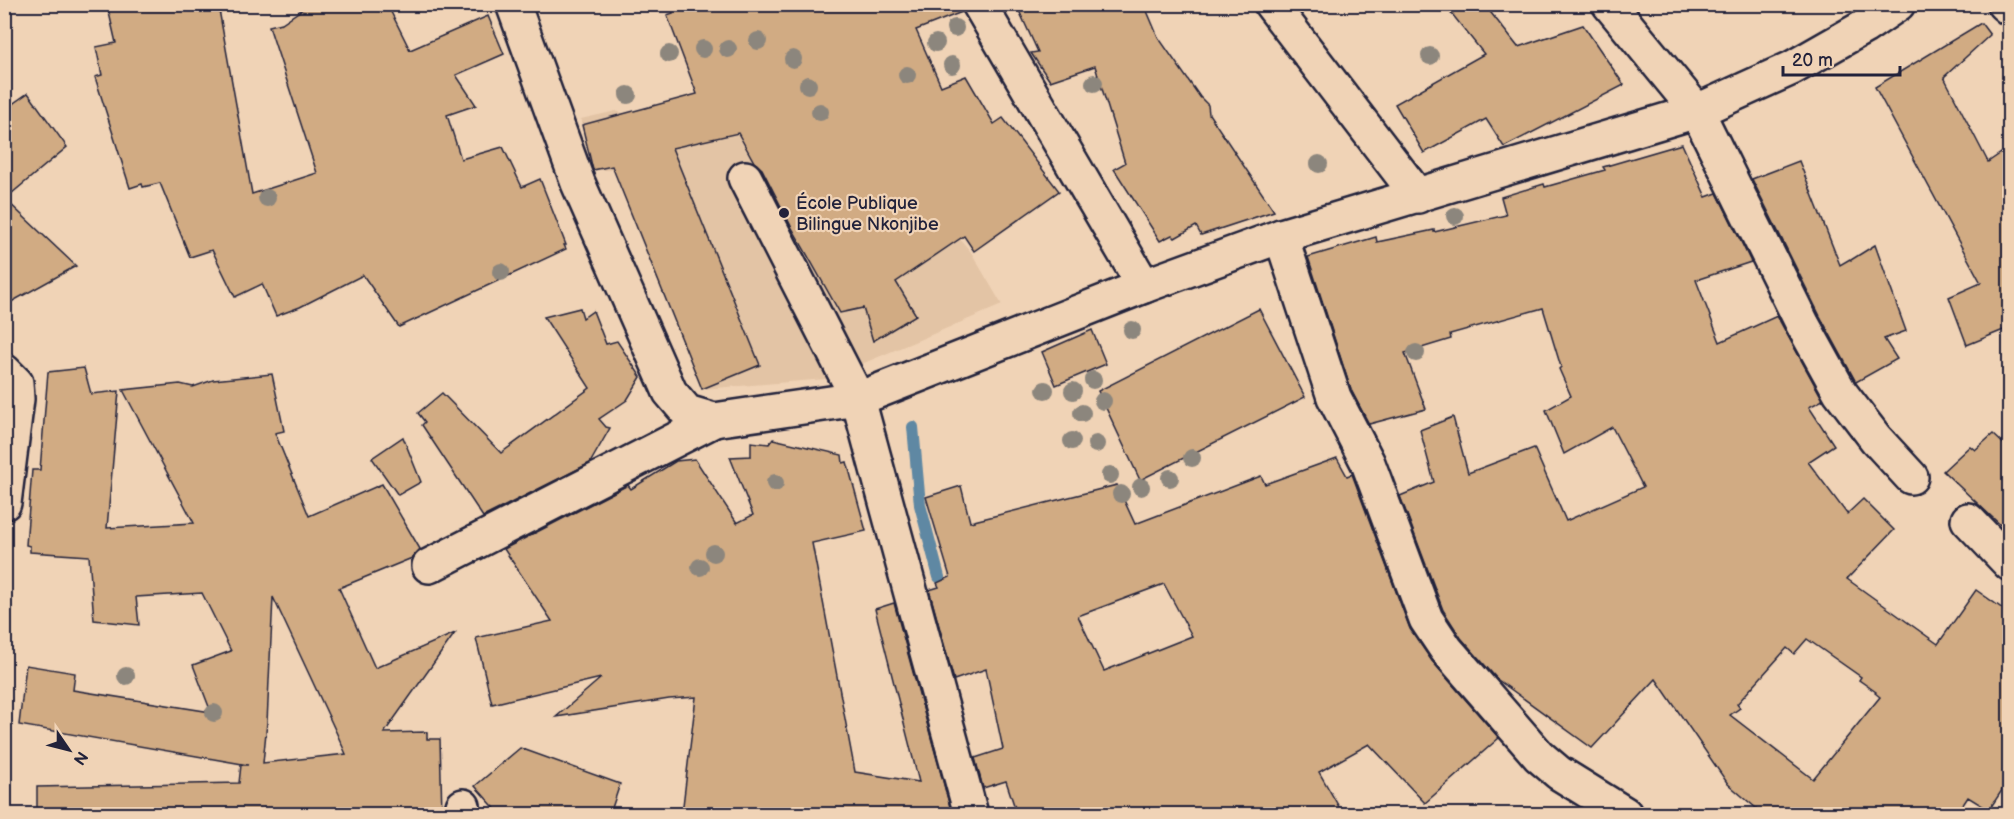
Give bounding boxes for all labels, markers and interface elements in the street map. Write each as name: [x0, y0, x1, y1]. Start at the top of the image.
scale bar: [1783, 39, 1900, 77]
text: 20 m: [1792, 50, 1833, 71]
place label: École Publique Bilingue Nkonjibe: [796, 191, 939, 235]
marker: École Publique Bilingue Nkonjibe: [777, 206, 791, 220]
north arrow: [39, 720, 99, 780]
text: N: [69, 747, 91, 768]

